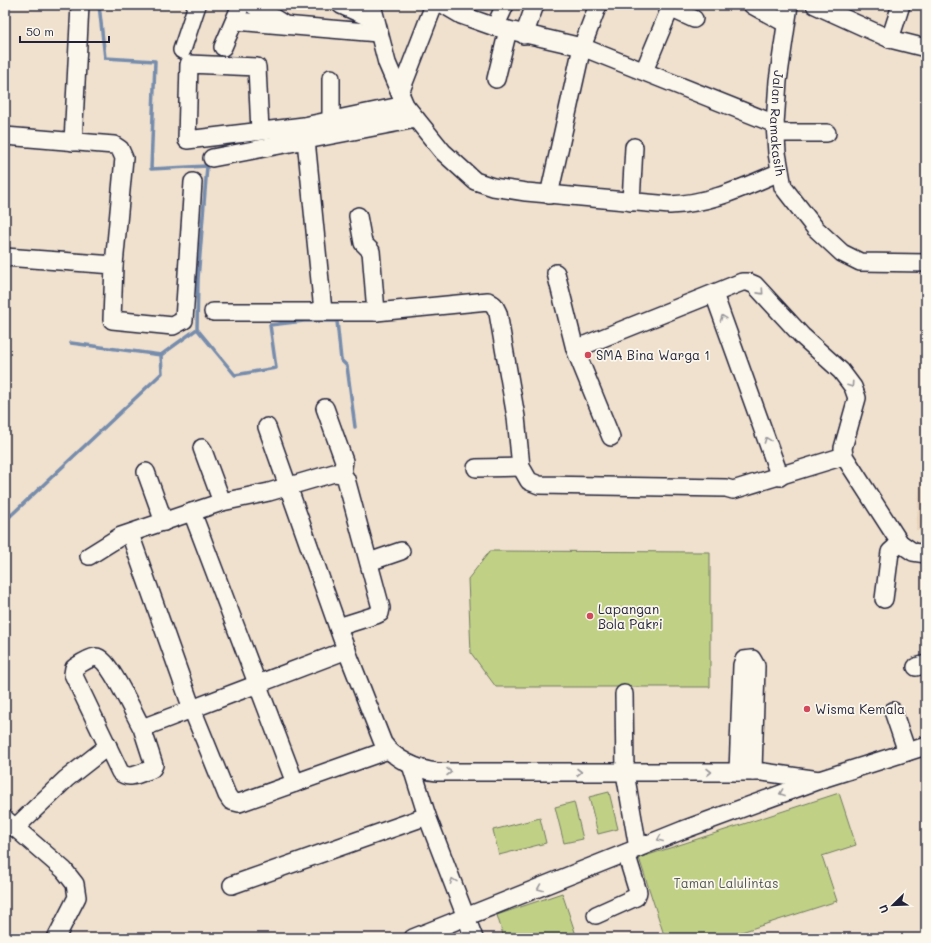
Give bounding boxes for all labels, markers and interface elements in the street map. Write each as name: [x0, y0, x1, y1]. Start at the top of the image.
scale bar: [20, 18, 109, 44]
text: 50 m: [26, 23, 54, 39]
street label: Jalan Ramakasih: [767, 69, 790, 177]
one-way arrow: [756, 287, 764, 295]
one-way arrow: [719, 314, 727, 321]
place label: SMA Bina Warga 1: [596, 346, 710, 363]
marker: SMA Bina Warga 1: [583, 350, 593, 360]
one-way arrow: [846, 381, 854, 388]
one-way arrow: [763, 436, 772, 443]
place label: Lapangan Bola Pakri: [598, 600, 663, 632]
marker: Lapangan Bola Pakri: [585, 611, 595, 621]
place label: Wisma Kemala: [815, 700, 905, 717]
marker: Wisma Kemala: [802, 704, 812, 714]
one-way arrow: [446, 768, 452, 776]
one-way arrow: [576, 768, 582, 777]
one-way arrow: [706, 768, 712, 776]
one-way arrow: [779, 789, 786, 797]
one-way arrow: [657, 834, 665, 842]
park label: Taman Lalulintas: [673, 874, 779, 891]
one-way arrow: [449, 878, 457, 885]
one-way arrow: [536, 883, 544, 891]
north arrow: [873, 885, 913, 925]
text: U: [875, 903, 892, 916]

